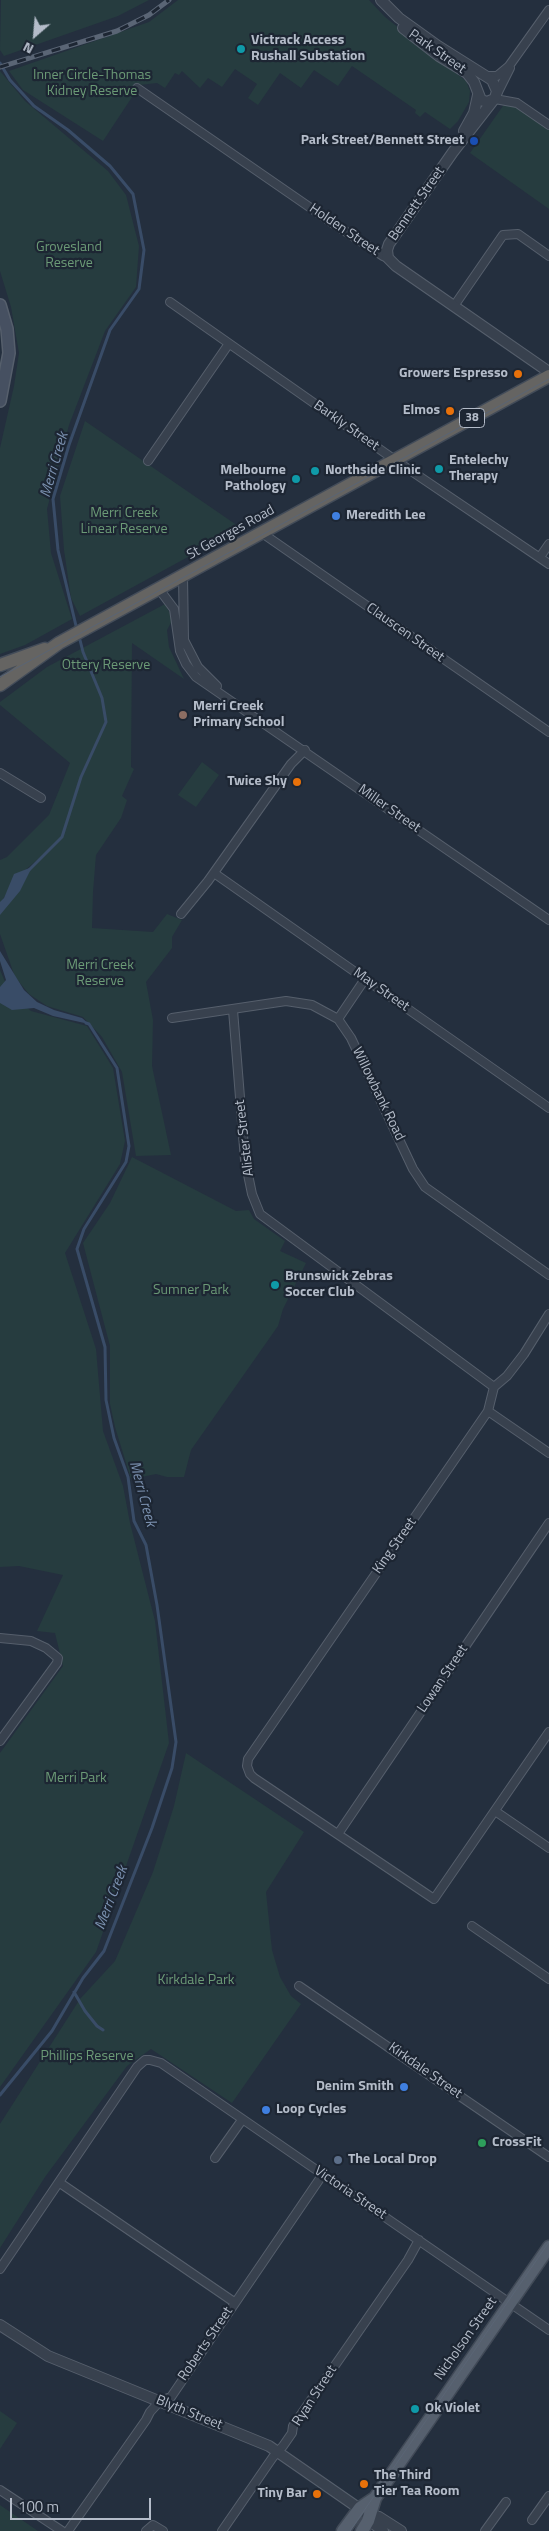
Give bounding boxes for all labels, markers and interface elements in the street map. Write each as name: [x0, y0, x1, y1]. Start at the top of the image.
north arrow: [10, 10, 60, 60]
street label: Park Street: [405, 26, 469, 78]
place label: Victrack Access Rushall Substation: [251, 33, 365, 65]
text: N: [19, 37, 37, 60]
marker: Victrack Access Rushall Substation: [235, 43, 247, 55]
park label: Inner Circle-Thomas Kidney Reserve: [33, 68, 151, 100]
place label: Park Street/Bennett Street: [301, 133, 464, 149]
marker: Park Street/Bennett Street: [468, 135, 480, 147]
street label: Bennett Street: [385, 164, 449, 244]
street label: Holden Street: [306, 200, 382, 260]
park label: Grovesland Reserve: [36, 240, 102, 272]
place label: Growers Espresso: [399, 366, 508, 382]
marker: Growers Espresso: [512, 368, 524, 380]
street label: Barkly Street: [310, 397, 382, 455]
place label: Elmos: [403, 403, 440, 419]
marker: Elmos: [444, 405, 456, 417]
road number: 38: [460, 408, 484, 428]
water label: Merri Creek: [37, 430, 73, 500]
place label: Entelechy Therapy: [449, 453, 509, 486]
place label: Melbourne Pathology: [220, 463, 286, 496]
place label: Northside Clinic: [325, 463, 421, 479]
marker: Entelechy Therapy: [433, 463, 445, 475]
marker: Northside Clinic: [309, 465, 321, 477]
marker: Melbourne Pathology: [290, 473, 302, 485]
street label: St Georges Road: [184, 502, 278, 564]
park label: Merri Creek Linear Reserve: [81, 506, 167, 538]
place label: Meredith Lee: [346, 508, 426, 524]
marker: Meredith Lee: [330, 510, 342, 522]
street label: Clauscen Street: [363, 600, 447, 666]
park label: Ottery Reserve: [62, 658, 150, 674]
place label: Merri Creek Primary School: [193, 699, 285, 732]
marker: Merri Creek Primary School: [177, 709, 189, 721]
place label: Twice Shy: [227, 774, 287, 790]
marker: Twice Shy: [291, 776, 303, 788]
street label: Miller Street: [355, 781, 423, 837]
park label: Merri Creek Reserve: [66, 958, 134, 990]
street label: May Street: [350, 965, 412, 1015]
street label: Willowbank Road: [348, 1045, 408, 1143]
street label: Alister Street: [232, 1099, 258, 1177]
place label: Brunswick Zebras Soccer Club: [285, 1269, 393, 1302]
marker: Brunswick Zebras Soccer Club: [269, 1279, 281, 1291]
park label: Sumner Park: [153, 1283, 229, 1299]
water label: Merri Creek: [125, 1459, 159, 1529]
street label: King Street: [370, 1515, 420, 1577]
street label: Lowan Street: [414, 1642, 472, 1716]
park label: Merri Park: [45, 1771, 107, 1787]
water label: Merri Creek: [92, 1863, 132, 1933]
park label: Kirkdale Park: [157, 1973, 235, 1989]
street label: Kirkdale Street: [385, 2039, 465, 2103]
park label: Phillips Reserve: [40, 2049, 134, 2065]
place label: Denim Smith: [316, 2079, 394, 2095]
marker: Denim Smith: [398, 2081, 410, 2093]
place label: Loop Cycles: [276, 2102, 346, 2118]
marker: Loop Cycles: [260, 2104, 272, 2116]
place label: CrossFit: [492, 2135, 542, 2151]
marker: CrossFit: [476, 2137, 488, 2149]
place label: The Local Drop: [348, 2152, 437, 2168]
marker: The Local Drop: [332, 2154, 344, 2166]
street label: Victoria Street: [311, 2163, 389, 2223]
street label: Nicholson Street: [431, 2294, 501, 2384]
street label: Roberts Street: [175, 2304, 237, 2384]
street label: Ryan Street: [289, 2363, 341, 2429]
street label: Blyth Street: [153, 2392, 225, 2434]
place label: Ok Violet: [425, 2401, 480, 2417]
marker: Ok Violet: [409, 2403, 421, 2415]
place label: The Third Tier Tea Room: [374, 2468, 459, 2500]
marker: The Third Tier Tea Room: [358, 2478, 370, 2490]
place label: Tiny Bar: [257, 2486, 307, 2502]
scale bar: [12, 2488, 154, 2520]
marker: Tiny Bar: [311, 2488, 323, 2500]
text: 100 m: [18, 2495, 59, 2518]

